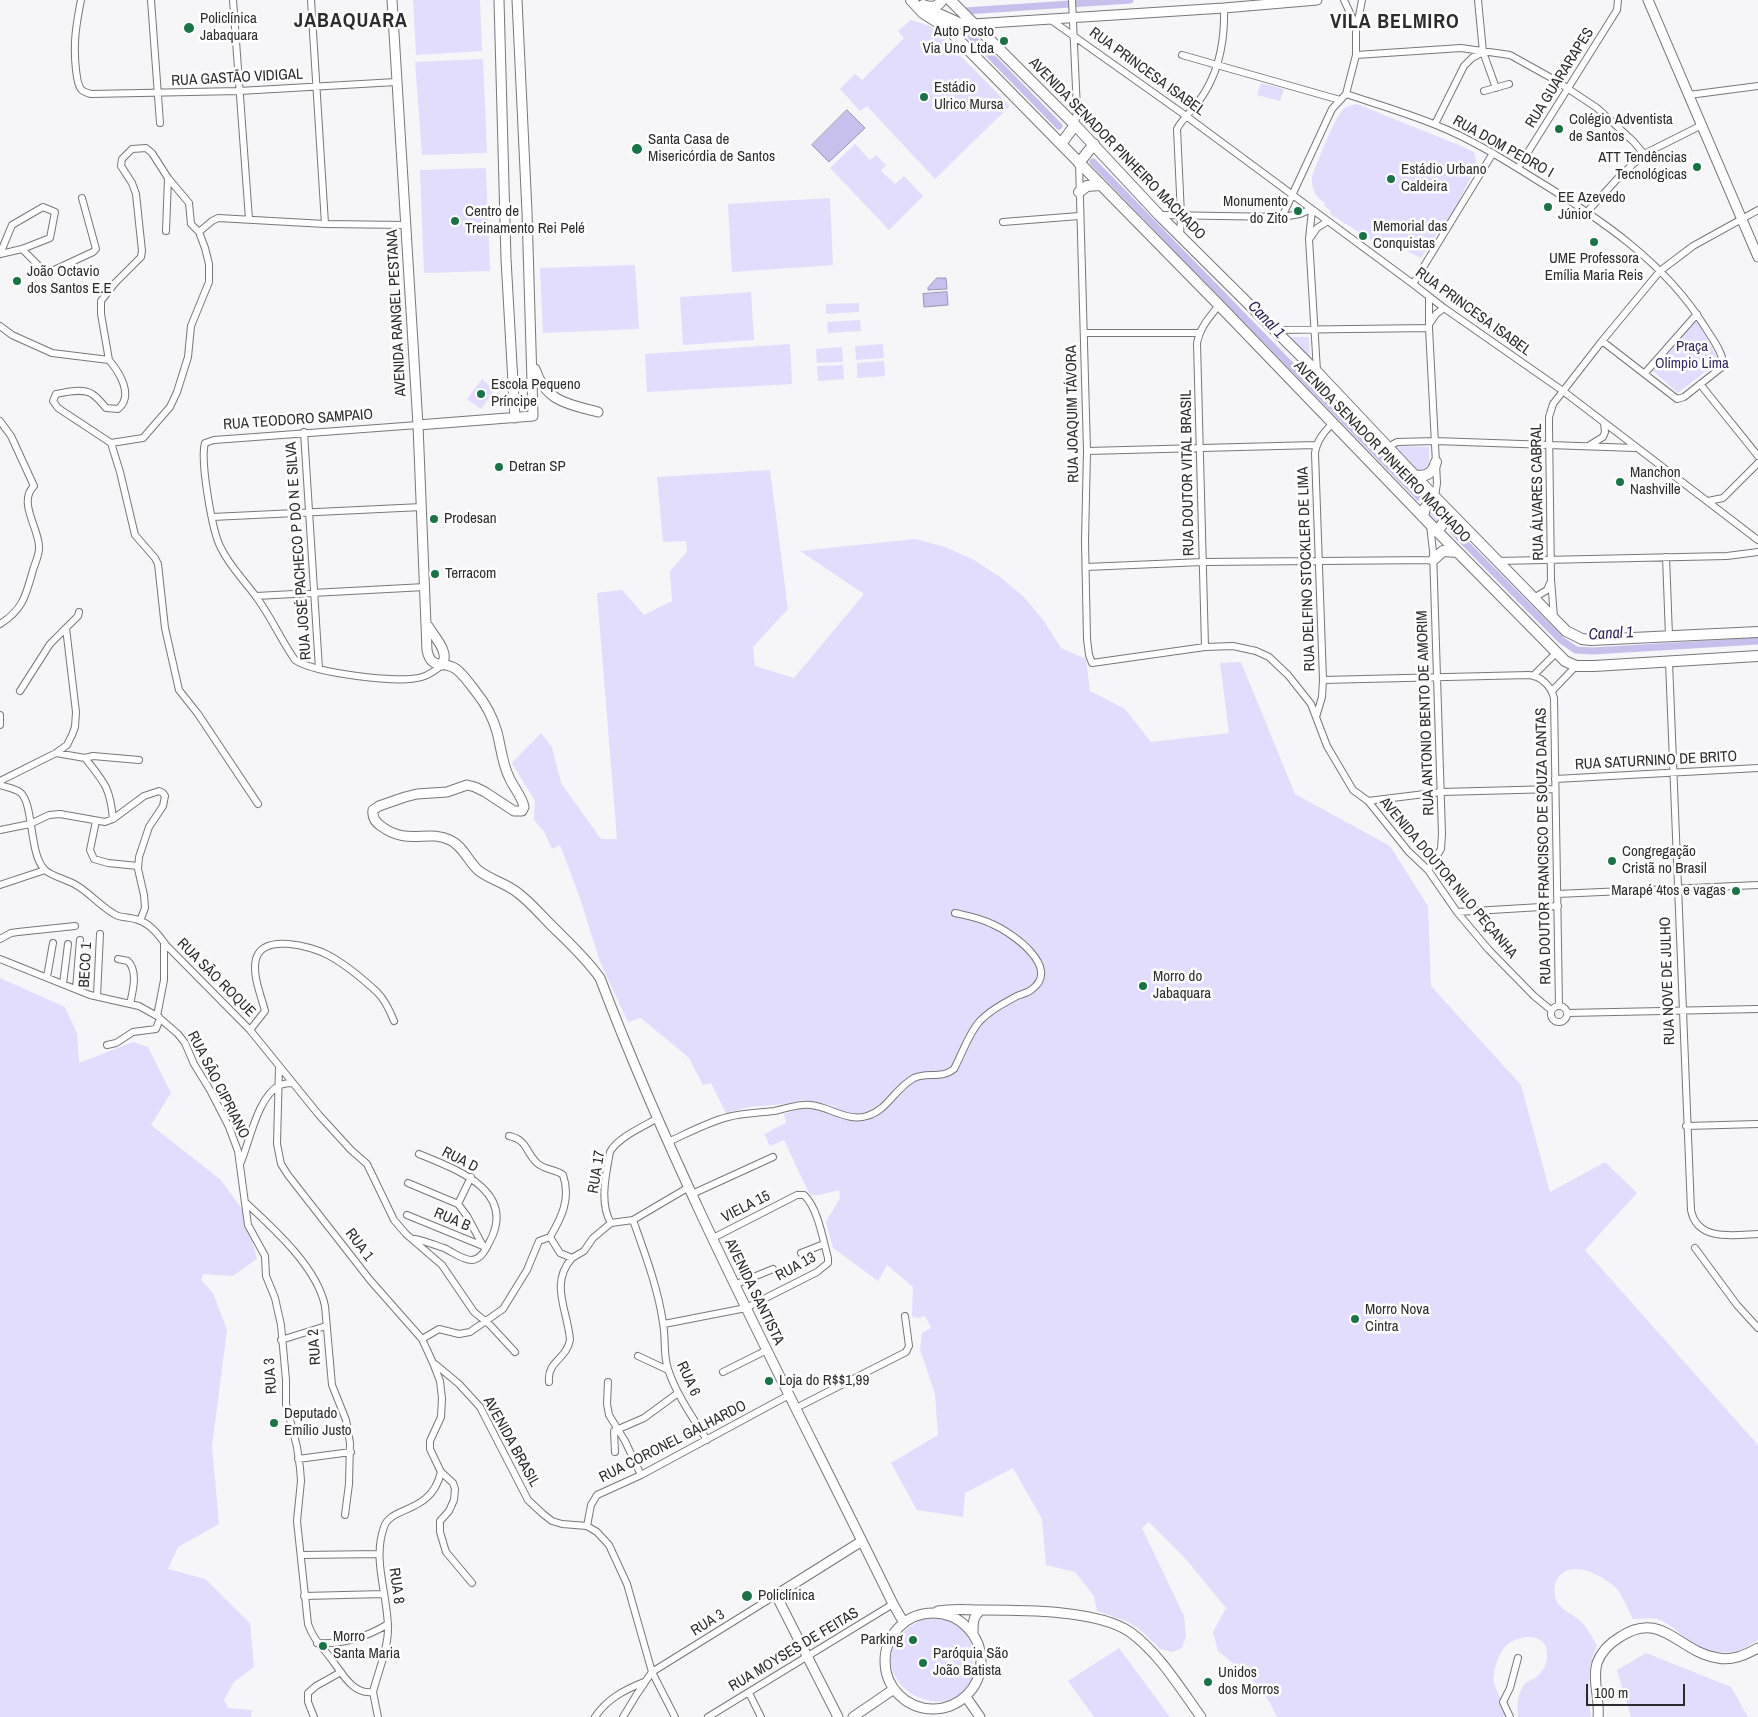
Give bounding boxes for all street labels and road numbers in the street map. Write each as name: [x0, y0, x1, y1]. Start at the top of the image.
street label: RUA PRINCESA ISABEL: [1086, 24, 1208, 120]
street label: RUA GUARARAPES: [1522, 25, 1598, 131]
street label: AVENIDA SENADOR PINHEIRO MACHADO: [1025, 54, 1209, 244]
street label: RUA GASTÃO VIDIGAL: [171, 66, 303, 90]
street label: RUA DOM PEDRO I: [1450, 112, 1556, 182]
street label: AVENIDA RANGEL PESTANA: [384, 229, 410, 397]
street label: RUA PRINCESA ISABEL: [1412, 264, 1534, 360]
street label: RUA JOAQUIM TÁVORA: [1063, 345, 1083, 483]
street label: AVENIDA SENADOR PINHEIRO MACHADO: [1290, 357, 1474, 547]
street label: RUA DOUTOR VITAL BRASIL: [1178, 390, 1198, 556]
street label: RUA TEODORO SAMPAIO: [222, 406, 374, 434]
street label: RUA ÁLVARES CABRAL: [1528, 423, 1548, 561]
street label: RUA JOSÉ PACHECO P DO N E SILVA: [282, 441, 316, 661]
street label: RUA DELFINO STOCKLER DE LIMA: [1294, 466, 1320, 672]
street label: RUA ANTONIO BENTO DE AMORIM: [1413, 610, 1439, 816]
street label: RUA DOUTOR FRANCISCO DE SOUZA DANTAS: [1533, 707, 1555, 985]
street label: RUA SATURNINO DE BRITO: [1575, 748, 1737, 774]
street label: AVENIDA DOUTOR NILO PEÇANHA: [1375, 794, 1521, 962]
street label: RUA NOVE DE JULHO: [1657, 916, 1679, 1046]
street label: RUA SÃO ROQUE: [173, 935, 259, 1021]
street label: BECO 1: [76, 942, 96, 988]
street label: RUA SÃO CIPRIANO: [183, 1028, 253, 1142]
street label: RUA D: [439, 1143, 481, 1177]
street label: RUA 17: [585, 1149, 609, 1195]
street label: VIELA 15: [719, 1187, 773, 1227]
street label: RUA B: [431, 1204, 473, 1236]
street label: RUA 1: [341, 1225, 377, 1265]
street label: AVENIDA SANTISTA: [721, 1236, 787, 1348]
street label: RUA 13: [773, 1249, 819, 1285]
street label: RUA 2: [305, 1328, 325, 1366]
street label: RUA 3: [261, 1357, 281, 1395]
street label: RUA 6: [672, 1359, 704, 1399]
street label: AVENIDA BRASIL: [479, 1394, 543, 1490]
street label: RUA CORONEL GALHARDO: [596, 1397, 750, 1487]
street label: RUA 8: [385, 1567, 407, 1605]
street label: RUA MOYSES DE FEITAS: [726, 1604, 862, 1696]
street label: RUA 3: [688, 1606, 728, 1640]

